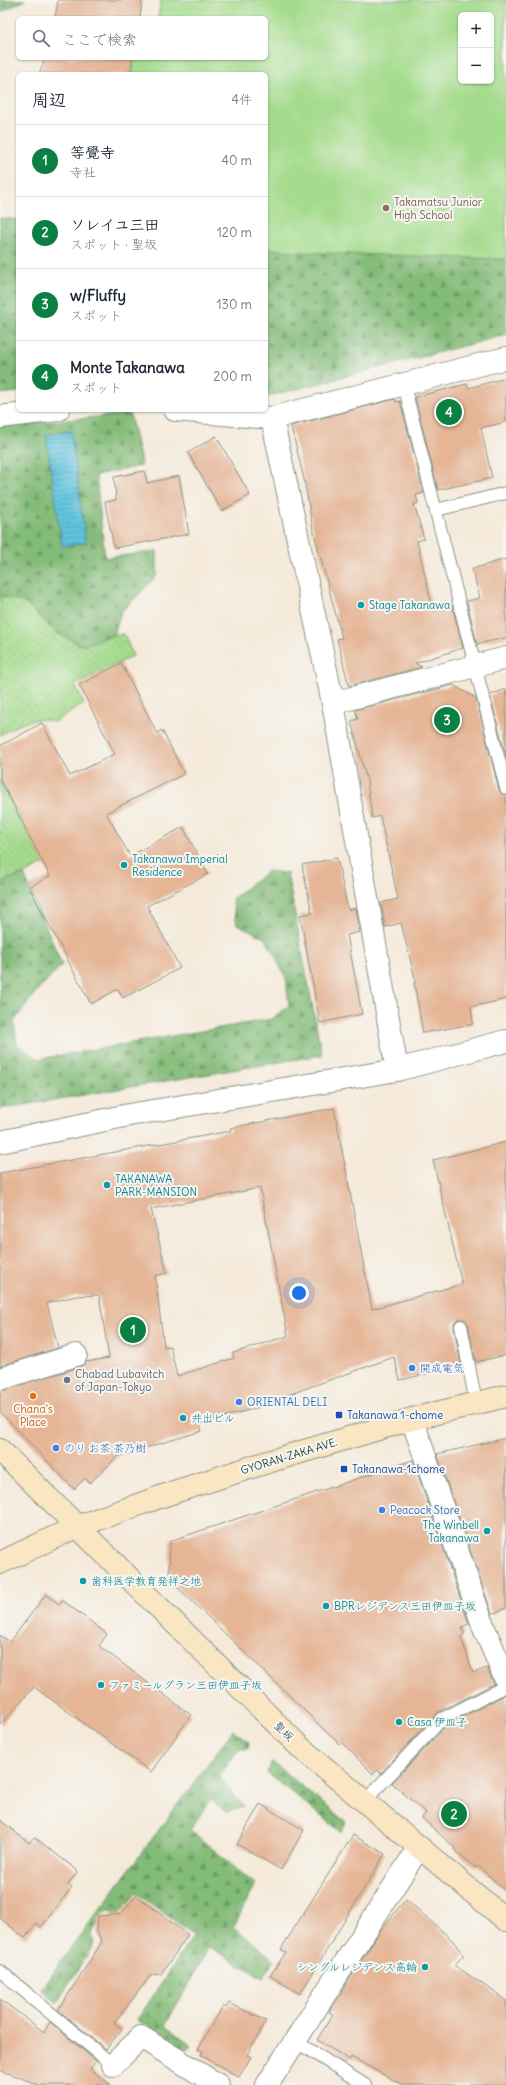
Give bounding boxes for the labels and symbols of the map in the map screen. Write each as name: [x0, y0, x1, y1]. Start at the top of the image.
place label: Takamatsu Junior High School: [394, 195, 483, 222]
marker: Takamatsu Junior High School: [381, 203, 391, 213]
pin: 4: [436, 397, 462, 427]
place label: Stage Takanawa: [369, 598, 450, 612]
marker: Stage Takanawa: [356, 600, 366, 610]
pin: 3: [434, 705, 460, 735]
place label: Takanawa Imperial Residence: [132, 852, 228, 879]
marker: Takanawa Imperial Residence: [119, 860, 129, 870]
place label: TAKANAWA PARK-MANSION: [115, 1172, 197, 1199]
marker: TAKANAWA PARK-MANSION: [102, 1180, 112, 1190]
your location: [289, 1283, 309, 1303]
pin: 1: [120, 1315, 146, 1345]
place label: 開成電気: [420, 1361, 464, 1375]
marker: 開成電気: [407, 1363, 417, 1373]
place label: Chabad Lubavitch of Japan-Tokyo: [75, 1367, 164, 1394]
marker: Chabad Lubavitch of Japan-Tokyo: [62, 1375, 72, 1385]
marker: Chana's Place: [28, 1391, 38, 1401]
place label: ORIENTAL DELI: [247, 1395, 328, 1409]
marker: ORIENTAL DELI: [234, 1397, 244, 1407]
place label: Chana's Place: [13, 1402, 53, 1429]
place label: Takanawa 1-chome: [347, 1408, 443, 1422]
marker: Takanawa 1-chome: [334, 1410, 344, 1420]
place label: 井出ビル: [191, 1411, 235, 1425]
marker: 井出ビル: [178, 1413, 188, 1423]
street label: GYORAN-ZAKA AVE.: [239, 1435, 339, 1477]
place label: のり お茶 茶乃樹: [64, 1441, 146, 1455]
marker: のり お茶 茶乃樹: [51, 1443, 61, 1453]
place label: Takanawa-1chome: [352, 1462, 445, 1476]
marker: Takanawa-1chome: [339, 1464, 349, 1474]
place label: Peacock Store: [390, 1503, 460, 1517]
marker: Peacock Store: [377, 1505, 387, 1515]
place label: The Winbell Takanawa: [423, 1518, 479, 1545]
marker: The Winbell Takanawa: [482, 1526, 492, 1536]
place label: 歯科医学教育発祥之地: [91, 1574, 201, 1588]
marker: 歯科医学教育発祥之地: [78, 1576, 88, 1586]
place label: BPRレジデンス三田伊皿子坂: [334, 1599, 476, 1613]
marker: BPRレジデンス三田伊皿子坂: [321, 1601, 331, 1611]
place label: ファミールグラン三田伊皿子坂: [109, 1678, 262, 1692]
marker: ファミールグラン三田伊皿子坂: [96, 1680, 106, 1690]
place label: Casa 伊皿子: [407, 1715, 467, 1729]
marker: Casa 伊皿子: [394, 1717, 404, 1727]
street label: 聖坂: [271, 1718, 297, 1744]
pin: 2: [441, 1799, 467, 1829]
place label: シングルレジデンス高輪: [297, 1960, 417, 1974]
marker: シングルレジデンス高輪: [420, 1962, 430, 1972]

